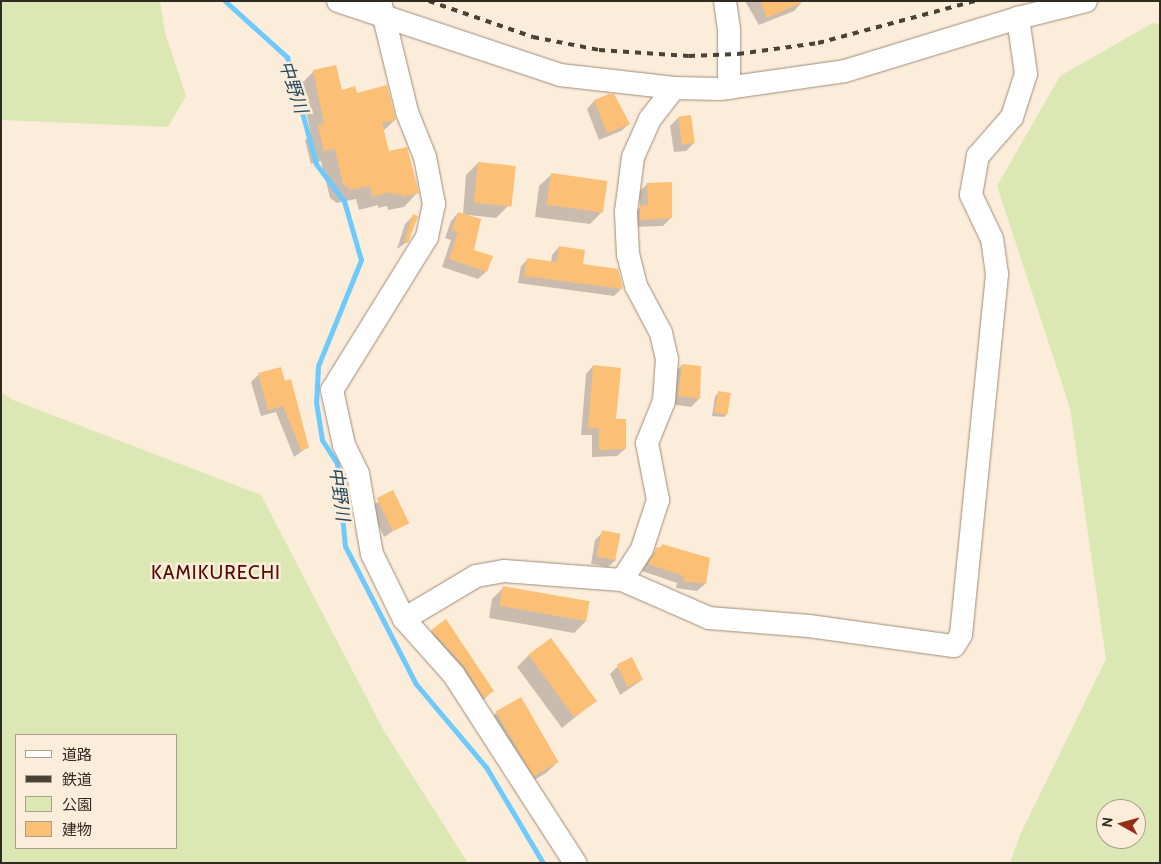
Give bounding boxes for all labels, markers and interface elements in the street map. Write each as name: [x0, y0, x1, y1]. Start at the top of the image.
water label: 中野川: [274, 58, 312, 116]
water label: 中野川: [325, 466, 353, 522]
district label: KAMIKURECHI: [150, 562, 282, 584]
legend: [15, 734, 178, 849]
text: 道路: [62, 746, 92, 764]
text: 鉄道: [62, 771, 92, 789]
text: 公園: [62, 796, 92, 814]
north arrow: [1096, 799, 1146, 849]
text: N: [1098, 816, 1117, 828]
text: 建物: [62, 821, 92, 839]

